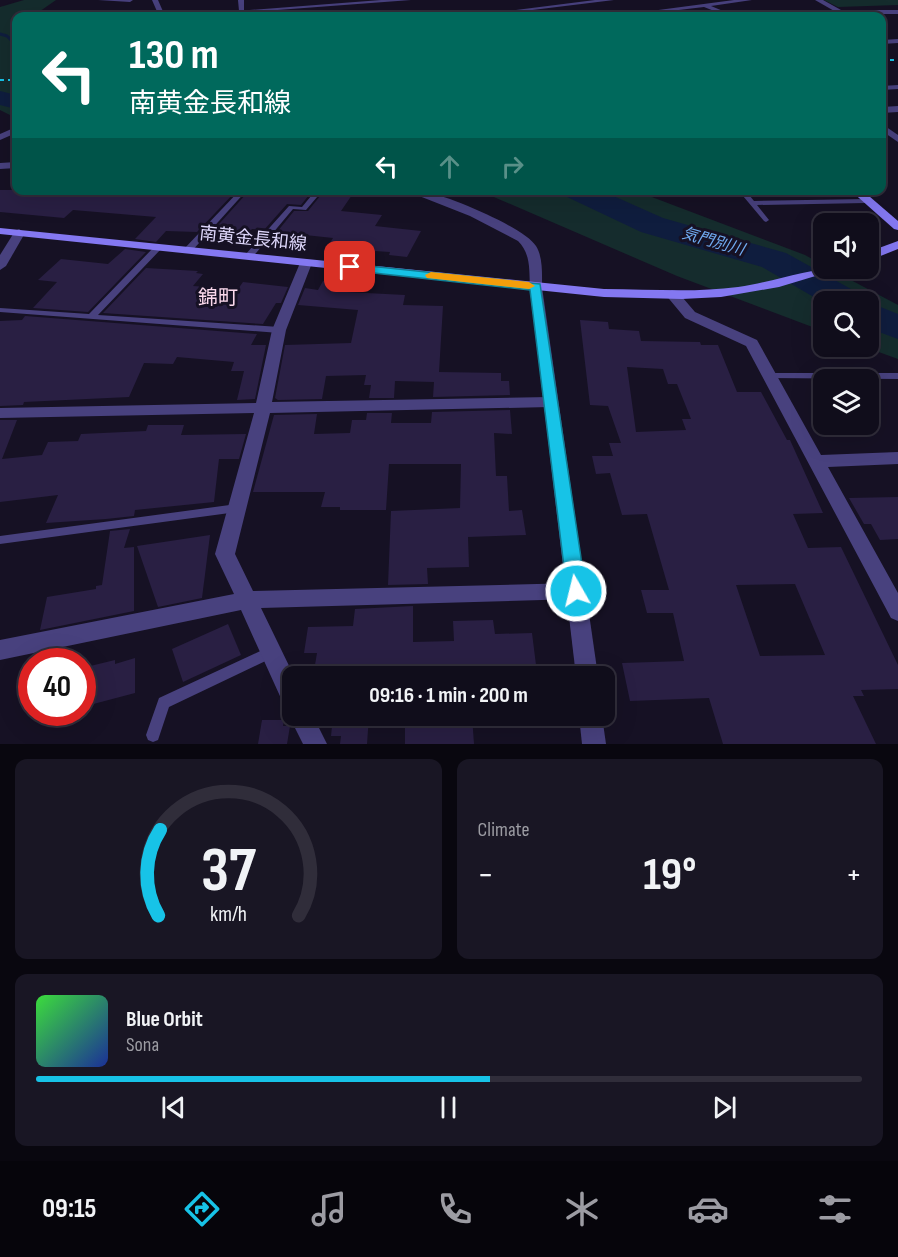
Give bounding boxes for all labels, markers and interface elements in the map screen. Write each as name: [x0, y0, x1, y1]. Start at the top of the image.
text: 130 m: [129, 30, 219, 81]
icon: left: [30, 36, 108, 114]
text: 南黄金長和線: [129, 88, 291, 120]
icon: left: [370, 150, 403, 183]
icon: ahead: [433, 150, 466, 183]
icon: right: [496, 150, 529, 183]
map controls: [813, 213, 879, 435]
button: sound: [813, 213, 879, 279]
street label: 南黄金長和線: [198, 223, 308, 255]
water label: 気門別川: [680, 224, 748, 261]
pin: [324, 241, 375, 292]
icon: arrive: [333, 250, 366, 283]
district label: 錦町: [198, 286, 238, 310]
button: search: [813, 291, 879, 357]
button: layers: [813, 369, 879, 435]
position arrow: [544, 559, 608, 623]
speed limit sign: 40: [18, 648, 96, 726]
text: 09:16 · 1 min · 200 m: [369, 682, 528, 709]
text: Climate: [478, 818, 530, 842]
text: 37: [201, 834, 257, 909]
text: 19°: [643, 848, 696, 903]
text: −: [478, 855, 494, 895]
text: +: [846, 855, 862, 895]
text: km/h: [210, 902, 247, 927]
text: Blue Orbit: [126, 1006, 203, 1033]
text: Sona: [126, 1033, 159, 1057]
icon: previous: [157, 1091, 190, 1124]
icon: pause: [432, 1091, 465, 1124]
icon: next: [708, 1091, 741, 1124]
icon: directions: [181, 1188, 223, 1230]
icon: music: [308, 1188, 350, 1230]
icon: phone: [434, 1188, 476, 1230]
icon: climate: [561, 1188, 603, 1230]
icon: car: [687, 1188, 729, 1230]
icon: filters: [814, 1188, 856, 1230]
text: 09:15: [42, 1193, 96, 1225]

